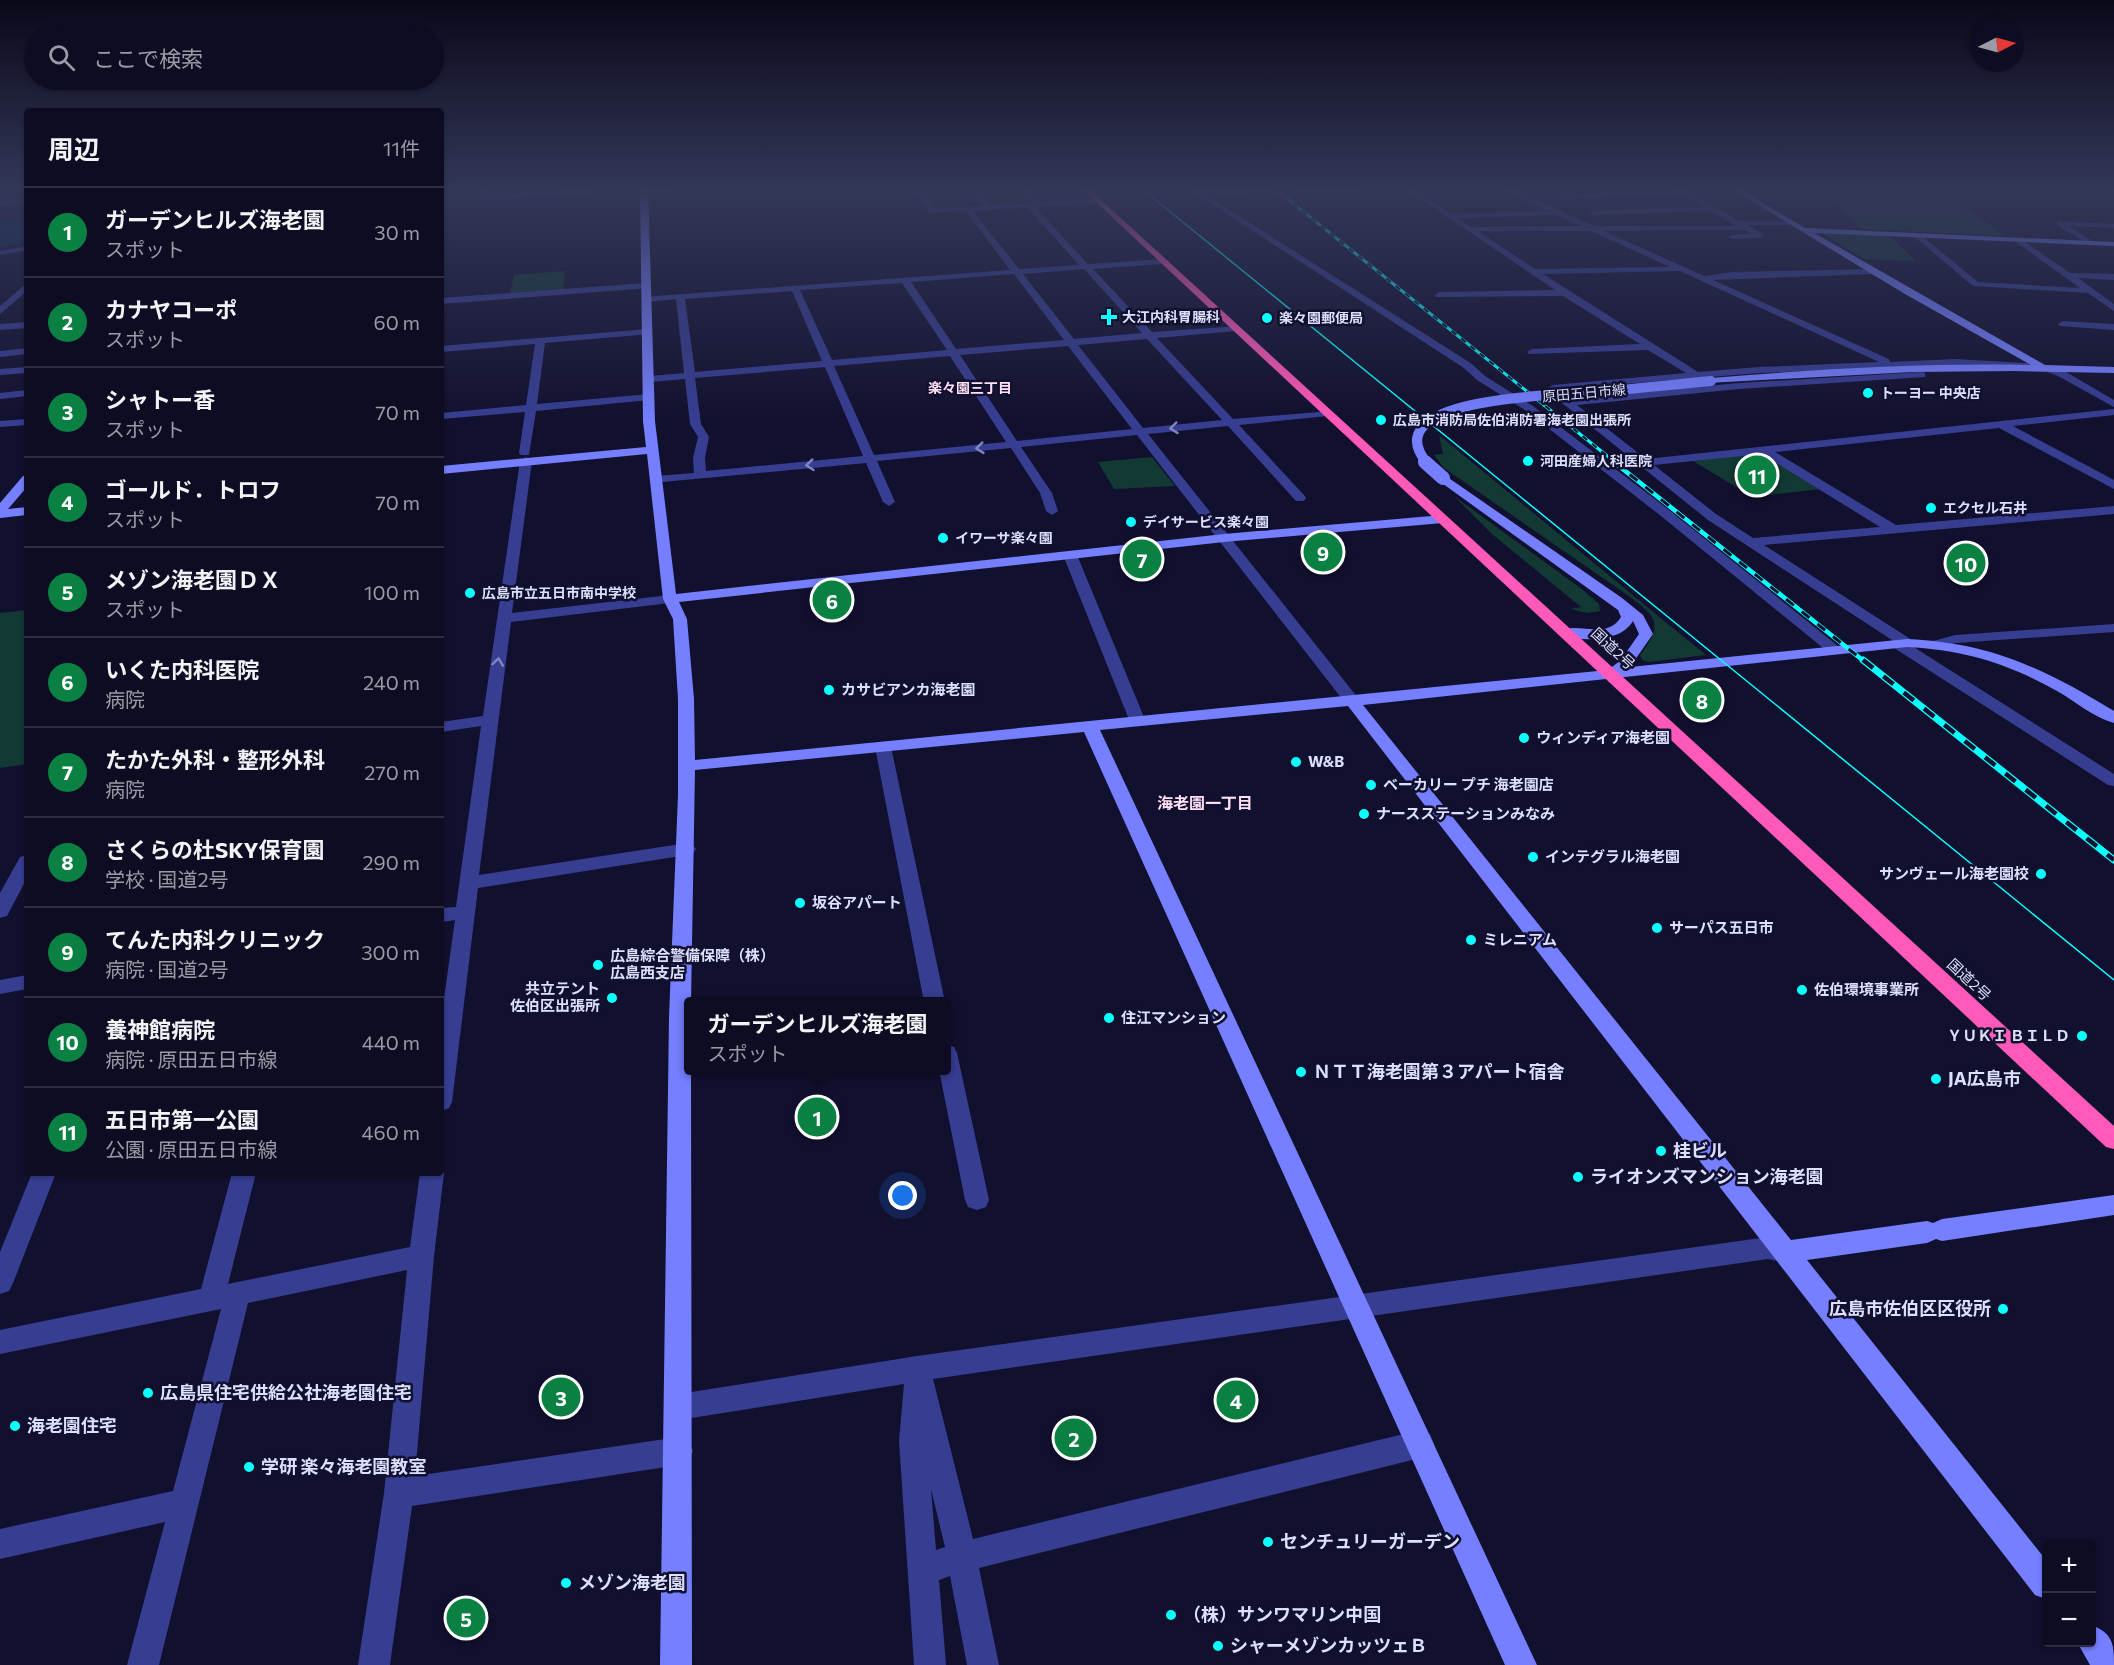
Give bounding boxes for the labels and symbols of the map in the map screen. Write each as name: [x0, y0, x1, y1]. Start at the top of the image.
north arrow: [1970, 18, 2024, 72]
marker: 大江内科胃腸科: [1100, 308, 1118, 326]
place label: 大江内科胃腸科: [1122, 308, 1220, 325]
place label: 楽々園郵便局: [1279, 309, 1363, 326]
marker: 楽々園郵便局: [1260, 311, 1274, 325]
district label: 楽々園三丁目: [928, 379, 1012, 396]
street label: 原田五日市線: [1541, 380, 1627, 405]
place label: トーヨー 中央店: [1880, 384, 1981, 401]
marker: トーヨー 中央店: [1861, 386, 1875, 400]
place label: 広島市消防局佐伯消防署海老園出張所: [1393, 411, 1631, 428]
marker: 広島市消防局佐伯消防署海老園出張所: [1374, 413, 1388, 427]
one-way arrow: [1169, 421, 1178, 434]
one-way arrow: [975, 441, 984, 454]
place label: 河田産婦人科医院: [1540, 452, 1652, 469]
pin: 11: [1738, 452, 1776, 498]
marker: 河田産婦人科医院: [1521, 454, 1535, 468]
one-way arrow: [806, 458, 815, 471]
place label: エクセル石井: [1943, 499, 2027, 516]
marker: エクセル石井: [1924, 501, 1938, 515]
place label: デイサービス楽々園: [1143, 513, 1269, 530]
marker: デイサービス楽々園: [1124, 515, 1138, 529]
place label: イワーサ楽々園: [955, 529, 1053, 546]
pin: 9: [1304, 530, 1342, 574]
marker: イワーサ楽々園: [936, 531, 950, 545]
pin: 7: [1122, 536, 1162, 582]
pin: 10: [1946, 540, 1986, 586]
pin: 6: [812, 578, 852, 622]
place label: 広島市立五日市南中学校: [482, 584, 636, 601]
marker: 広島市立五日市南中学校: [463, 586, 477, 600]
street label: 国道2号: [1588, 624, 1639, 673]
one-way arrow: [491, 658, 503, 667]
pin: 8: [1682, 678, 1722, 722]
place label: カサビアンカ海老園: [841, 680, 975, 698]
marker: カサビアンカ海老園: [822, 683, 836, 697]
place label: ウィンディア海老園: [1536, 728, 1670, 746]
marker: ウィンディア海老園: [1517, 731, 1531, 745]
place label: W&B: [1308, 752, 1344, 770]
marker: W&B: [1289, 755, 1303, 769]
place label: ベーカリー プチ 海老園店: [1383, 775, 1554, 793]
marker: ベーカリー プチ 海老園店: [1364, 778, 1378, 792]
district label: 海老園一丁目: [1157, 793, 1253, 812]
place label: ナースステーションみなみ: [1376, 804, 1555, 822]
marker: ナースステーションみなみ: [1357, 807, 1371, 821]
place label: インテグラル海老園: [1545, 847, 1680, 865]
marker: インテグラル海老園: [1526, 850, 1540, 864]
place label: サンヴェール海老園校: [1879, 864, 2029, 882]
marker: サンヴェール海老園校: [2034, 867, 2048, 881]
place label: 坂谷アパート: [812, 893, 902, 911]
marker: 坂谷アパート: [793, 896, 807, 910]
place label: サーパス五日市: [1669, 918, 1774, 936]
marker: サーパス五日市: [1650, 921, 1664, 935]
place label: ミレニアム: [1483, 930, 1557, 948]
marker: ミレニアム: [1464, 933, 1478, 947]
place label: 広島綜合警備保障（株） 広島西支店: [610, 946, 775, 981]
street label: 国道2号: [1944, 955, 1995, 1004]
marker: 広島綜合警備保障（株） 広島西支店: [591, 958, 605, 972]
place label: 共立テント 佐伯区出張所: [510, 979, 600, 1014]
place label: 佐伯環境事業所: [1814, 980, 1919, 998]
marker: 佐伯環境事業所: [1795, 983, 1809, 997]
marker: 共立テント 佐伯区出張所: [605, 991, 619, 1005]
place label: 住江マンション: [1121, 1008, 1226, 1026]
marker: 住江マンション: [1102, 1011, 1116, 1025]
place label: ＹＵＫＩ ＢＩＬＤ: [1947, 1026, 2070, 1044]
marker: ＹＵＫＩ ＢＩＬＤ: [2075, 1029, 2089, 1043]
place label: ＮＴＴ海老園第３アパート宿舎: [1313, 1060, 1565, 1082]
marker: ＮＴＴ海老園第３アパート宿舎: [1294, 1065, 1308, 1079]
place label: JA広島市: [1948, 1067, 2021, 1089]
marker: JA広島市: [1929, 1072, 1943, 1086]
pin: 1: [798, 1094, 836, 1140]
place label: 桂ビル: [1673, 1139, 1727, 1161]
marker: 桂ビル: [1654, 1144, 1668, 1158]
place label: ライオンズマンション海老園: [1590, 1165, 1824, 1187]
marker: ライオンズマンション海老園: [1571, 1170, 1585, 1184]
your location: [888, 1181, 917, 1210]
place label: 広島市佐伯区区役所: [1829, 1297, 1991, 1319]
marker: 広島市佐伯区区役所: [1996, 1302, 2010, 1316]
pin: 3: [542, 1374, 580, 1420]
pin: 4: [1216, 1378, 1256, 1422]
place label: 広島県住宅供給公社海老園住宅: [160, 1381, 412, 1403]
marker: 広島県住宅供給公社海老園住宅: [141, 1386, 155, 1400]
place label: 海老園住宅: [27, 1414, 117, 1436]
pin: 2: [1054, 1416, 1094, 1460]
marker: 海老園住宅: [8, 1419, 22, 1433]
place label: 学研 楽々海老園教室: [261, 1455, 426, 1477]
marker: 学研 楽々海老園教室: [242, 1460, 256, 1474]
place label: センチュリーガーデン: [1280, 1530, 1460, 1552]
marker: センチュリーガーデン: [1261, 1535, 1275, 1549]
place label: メゾン海老園: [578, 1571, 686, 1593]
marker: メゾン海老園: [559, 1576, 573, 1590]
pin: 5: [446, 1596, 486, 1640]
place label: （株）サンワマリン中国: [1183, 1603, 1381, 1625]
marker: （株）サンワマリン中国: [1164, 1608, 1178, 1622]
place label: シャーメゾンカッツェＢ: [1230, 1634, 1427, 1656]
marker: シャーメゾンカッツェＢ: [1211, 1639, 1225, 1653]

